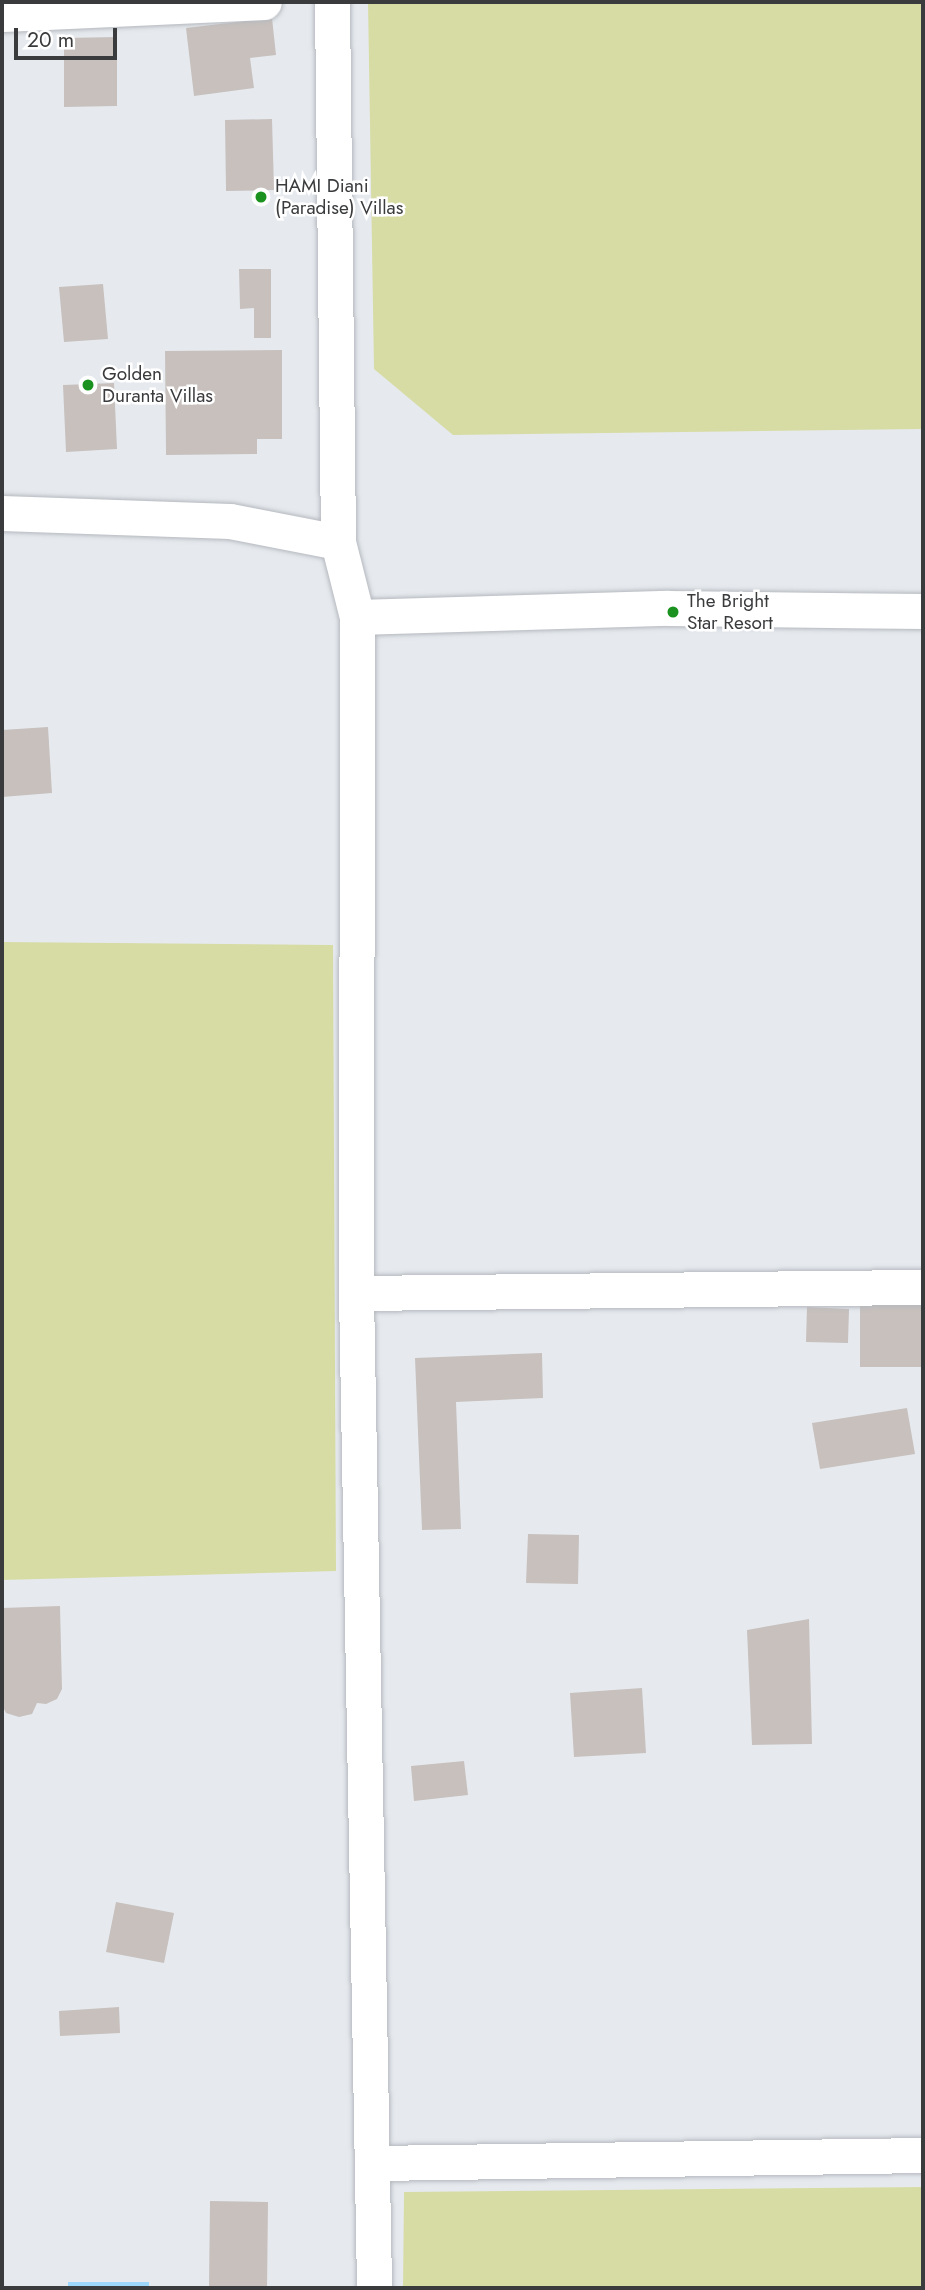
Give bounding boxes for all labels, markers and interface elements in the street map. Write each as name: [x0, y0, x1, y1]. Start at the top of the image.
scale bar: [18, 14, 121, 58]
text: 20 m: [27, 25, 74, 55]
place label: HAMI Diani (Paradise) Villas: [275, 175, 403, 219]
marker: HAMI Diani (Paradise) Villas: [253, 189, 269, 205]
place label: Golden Duranta Villas: [102, 363, 213, 407]
marker: Golden Duranta Villas: [80, 377, 96, 393]
place label: The Bright Star Resort: [687, 590, 773, 634]
marker: The Bright Star Resort: [665, 604, 681, 620]

